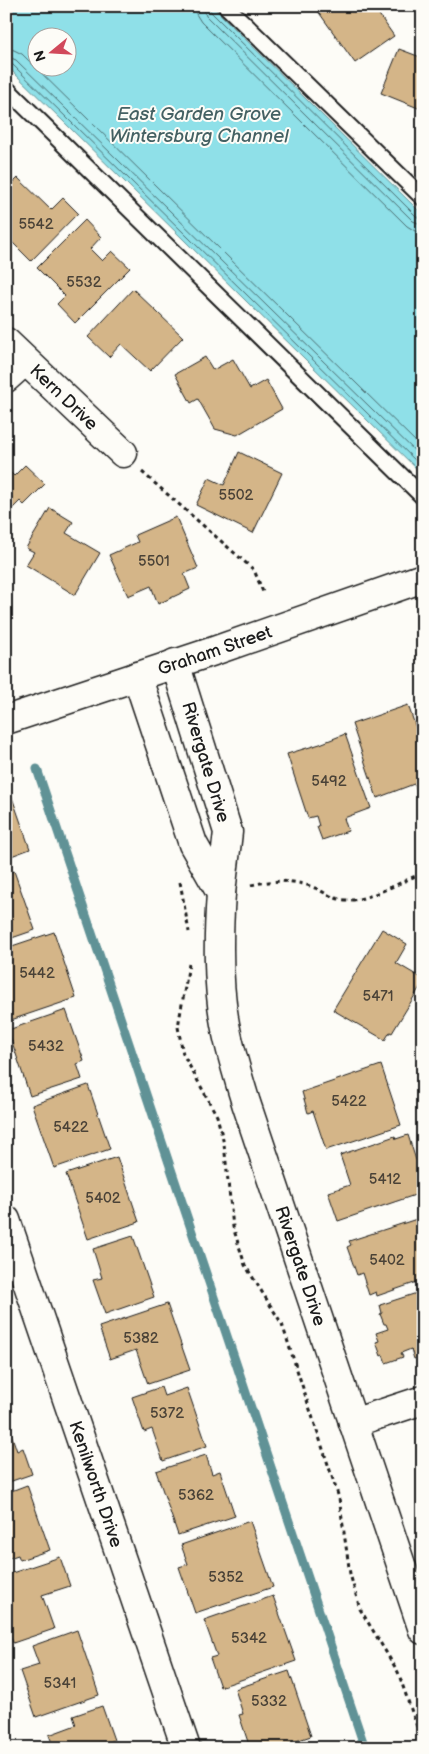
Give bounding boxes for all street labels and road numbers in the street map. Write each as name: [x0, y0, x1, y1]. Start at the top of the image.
street label: Kern Drive: [25, 360, 102, 435]
street label: Graham Street: [155, 621, 275, 680]
street label: Rivergate Drive: [177, 699, 234, 825]
street label: Rivergate Drive: [270, 1203, 330, 1329]
street label: Kenilworth Drive: [64, 1418, 127, 1550]

